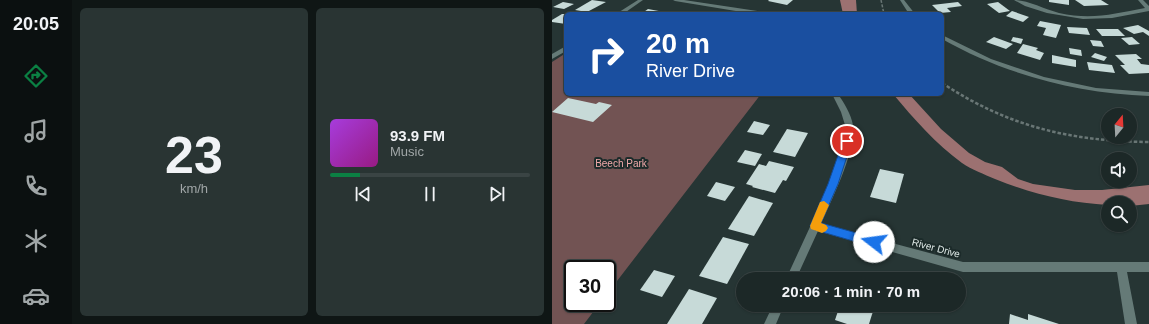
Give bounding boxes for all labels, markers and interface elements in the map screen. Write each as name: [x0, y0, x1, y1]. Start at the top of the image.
text: 20:05: [13, 14, 59, 34]
icon: right: [580, 28, 632, 80]
text: 20 m: [646, 28, 710, 59]
text: River Drive: [646, 61, 735, 81]
icon: directions: [22, 62, 50, 90]
north arrow: [1101, 108, 1137, 144]
map controls: [1101, 108, 1137, 232]
icon: music: [22, 117, 50, 145]
pin: [830, 124, 864, 158]
text: 23: [165, 126, 223, 184]
text: 93.9 FM: [390, 127, 445, 144]
icon: arrive: [836, 130, 858, 152]
text: Music: [390, 144, 424, 159]
button: sound: [1101, 152, 1137, 188]
park label: Beech Park: [595, 158, 648, 169]
icon: phone: [22, 172, 50, 200]
text: km/h: [180, 181, 208, 196]
icon: previous: [352, 183, 374, 205]
icon: pause: [419, 183, 441, 205]
icon: next: [486, 183, 508, 205]
button: search: [1101, 196, 1137, 232]
position arrow: [853, 221, 895, 263]
icon: climate: [22, 227, 50, 255]
street label: River Drive: [911, 236, 962, 260]
speed limit sign: 30: [564, 260, 616, 312]
icon: car: [22, 282, 50, 310]
text: 20:06 · 1 min · 70 m: [782, 283, 920, 300]

